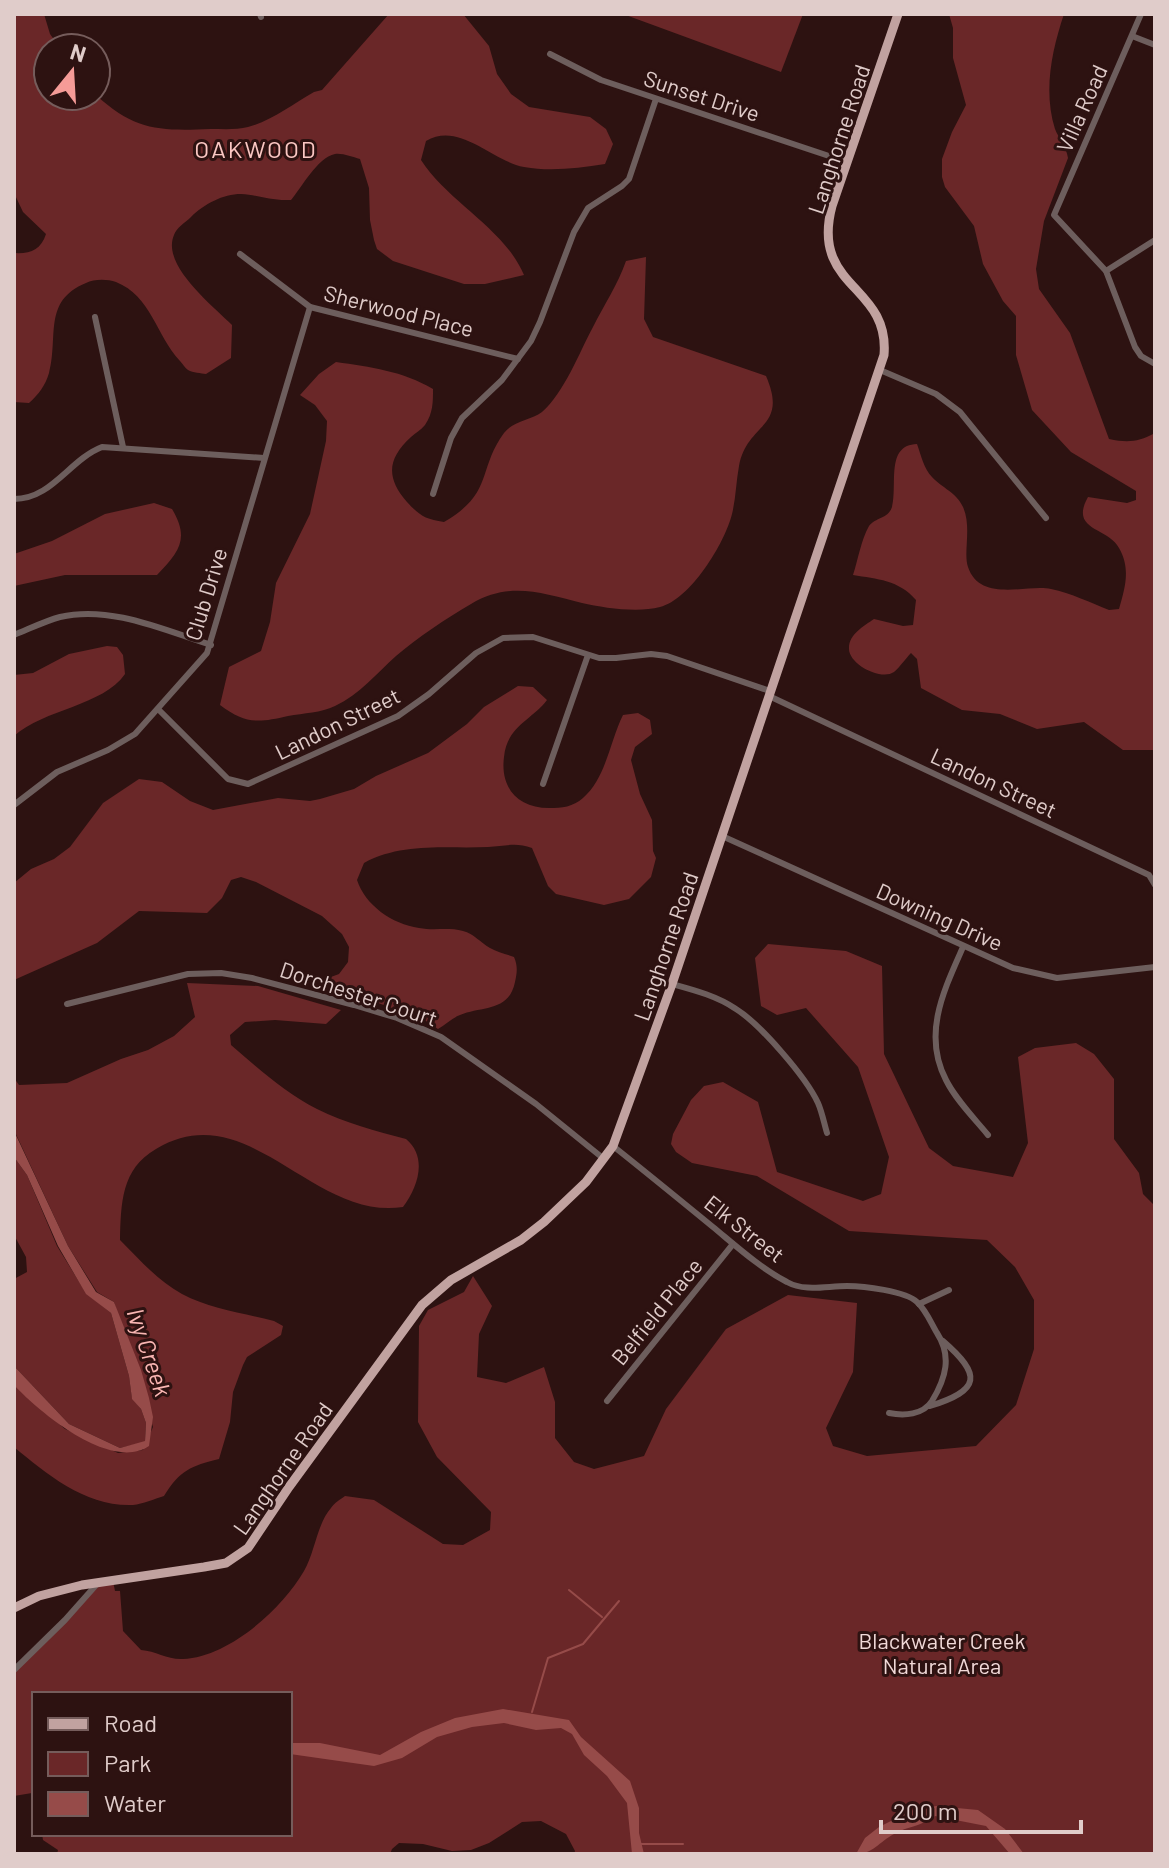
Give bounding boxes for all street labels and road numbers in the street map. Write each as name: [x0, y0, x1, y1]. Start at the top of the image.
street label: Villa Road: [1050, 60, 1112, 156]
street label: Langhorne Road: [802, 61, 874, 217]
street label: Sunset Drive: [641, 64, 763, 126]
street label: Sherwood Place: [322, 279, 476, 341]
street label: Club Drive: [179, 544, 231, 644]
street label: Landon Street: [270, 682, 404, 764]
street label: Landon Street: [927, 742, 1061, 822]
street label: Langhorne Road: [627, 868, 703, 1024]
street label: Downing Drive: [873, 877, 1007, 955]
street label: Dorchester Court: [277, 955, 441, 1031]
street label: Elk Street: [700, 1189, 790, 1267]
street label: Belfield Place: [605, 1252, 707, 1370]
street label: Langhorne Road: [227, 1397, 337, 1539]

